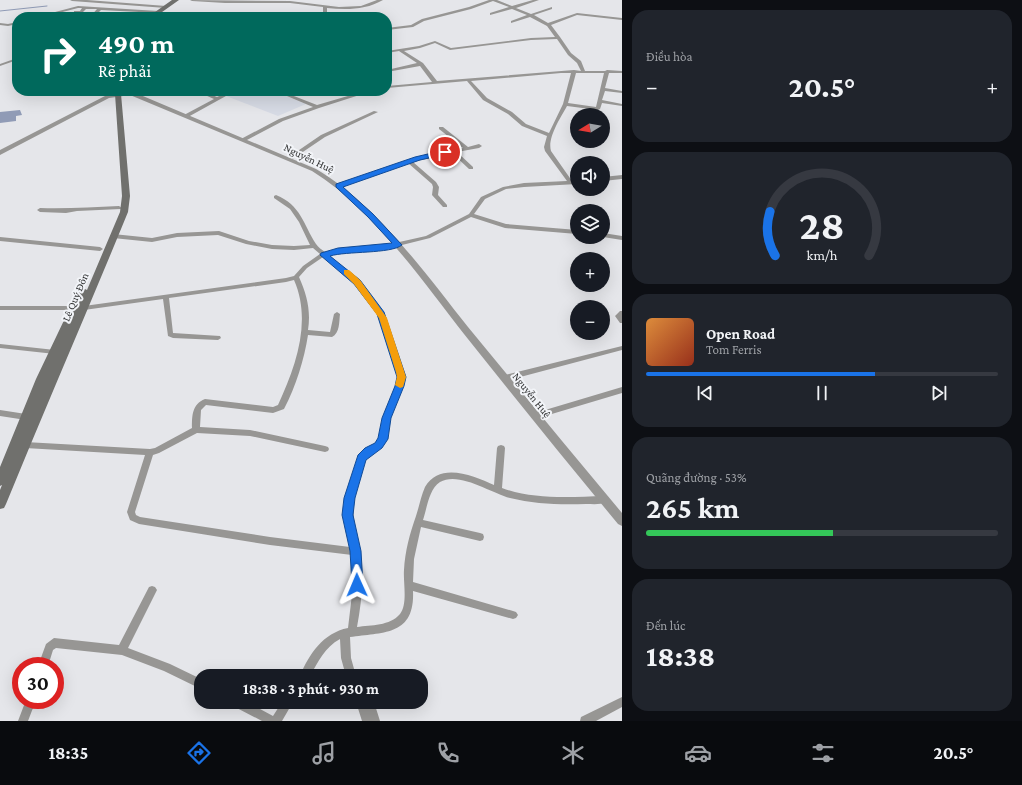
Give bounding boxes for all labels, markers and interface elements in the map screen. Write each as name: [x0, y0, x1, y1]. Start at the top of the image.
icon: right: [32, 28, 84, 80]
text: 490 m: [98, 28, 174, 59]
text: Điều hòa: [646, 49, 693, 64]
text: Rẽ phải: [98, 61, 151, 81]
text: 20.5°: [789, 70, 855, 103]
text: −: [646, 74, 658, 99]
text: +: [986, 74, 998, 99]
north arrow: [570, 108, 610, 148]
map controls: [570, 108, 610, 340]
pin: [428, 135, 462, 169]
street label: Nguyễn Huệ: [282, 141, 336, 176]
icon: arrive: [434, 141, 456, 163]
button: sound: [570, 156, 610, 196]
text: 28: [799, 202, 845, 248]
button: layers: [570, 204, 610, 244]
text: km/h: [807, 247, 838, 263]
button: +: [570, 252, 610, 292]
street label: Lê Quý Đôn: [59, 271, 92, 323]
button: −: [570, 300, 610, 340]
text: Open Road: [706, 326, 775, 342]
text: Tom Ferris: [706, 342, 761, 357]
street label: Nguyễn Huệ: [510, 370, 554, 420]
icon: previous: [694, 382, 716, 404]
icon: pause: [811, 382, 833, 404]
icon: next: [928, 382, 950, 404]
text: Quãng đường · 53%: [646, 470, 746, 485]
text: 265 km: [646, 491, 739, 524]
position arrow: [336, 564, 378, 606]
text: Đến lúc: [646, 618, 686, 633]
text: 18:38: [646, 639, 715, 672]
speed limit sign: 30: [12, 657, 64, 709]
text: 18:38 · 3 phút · 930 m: [243, 681, 379, 697]
icon: directions: [185, 739, 213, 767]
icon: music: [310, 739, 338, 767]
icon: phone: [434, 739, 462, 767]
icon: climate: [559, 739, 587, 767]
icon: car: [684, 739, 712, 767]
icon: filters: [809, 739, 837, 767]
text: 18:35: [48, 743, 88, 763]
text: 20.5°: [933, 743, 974, 763]

